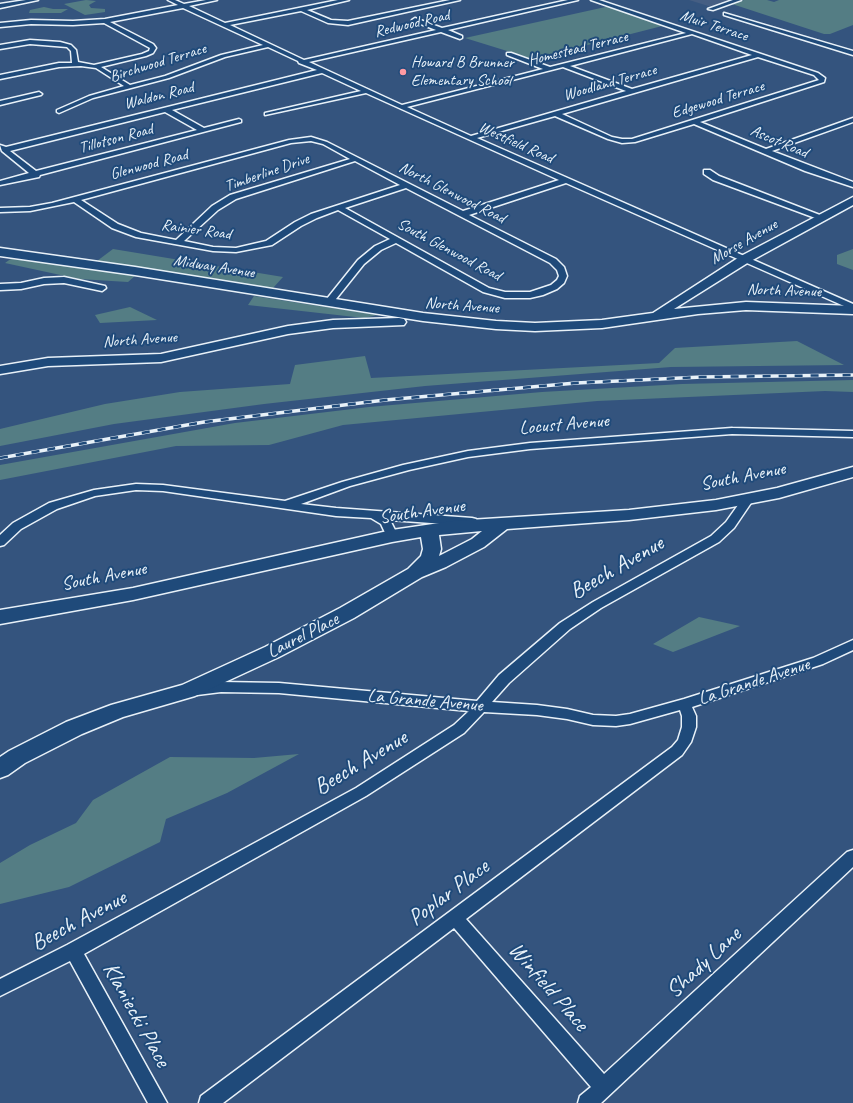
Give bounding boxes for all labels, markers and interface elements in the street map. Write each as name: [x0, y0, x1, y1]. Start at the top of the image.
street label: Redwood Road: [373, 6, 451, 42]
street label: Muir Terrace: [678, 6, 750, 46]
street label: Homestead Terrace: [526, 27, 630, 71]
street label: Birchwood Terrace: [107, 39, 209, 87]
place label: Howard B Brunner Elementary School: [411, 53, 514, 91]
street label: Woodland Terrace: [561, 61, 659, 105]
marker: Howard B Brunner Elementary School: [398, 67, 408, 77]
street label: Edgewood Terrace: [670, 77, 766, 123]
street label: Waldon Road: [122, 78, 196, 114]
street label: Westfield Road: [476, 118, 556, 168]
street label: Tillotson Road: [77, 120, 155, 158]
street label: Ascot Road: [747, 121, 811, 163]
street label: Glenwood Road: [108, 145, 190, 185]
street label: Timberline Drive: [222, 150, 312, 196]
street label: North Glenwood Road: [396, 158, 508, 228]
street label: South Glenwood Road: [394, 214, 504, 286]
street label: Morse Avenue: [707, 215, 781, 269]
street label: Rainier Road: [160, 216, 232, 244]
street label: Midway Avenue: [172, 251, 256, 283]
street label: North Avenue: [747, 280, 821, 302]
street label: North Avenue: [424, 294, 500, 318]
street label: North Avenue: [102, 328, 178, 352]
street label: Locust Avenue: [518, 410, 610, 440]
street label: South Avenue: [699, 458, 787, 496]
street label: South Avenue: [378, 495, 466, 529]
street label: Beech Avenue: [565, 530, 669, 606]
street label: South Avenue: [60, 558, 148, 596]
street label: Laurel Place: [263, 608, 343, 664]
street label: La Grande Avenue: [695, 653, 813, 711]
street label: La Grande Avenue: [366, 685, 484, 717]
street label: Beech Avenue: [309, 724, 413, 802]
street label: Poplar Place: [403, 854, 495, 932]
street label: Beech Avenue: [27, 884, 131, 958]
street label: Shady Lane: [661, 921, 747, 1005]
street label: Winfield Place: [502, 937, 594, 1037]
street label: Klaniecki Place: [96, 958, 176, 1072]

